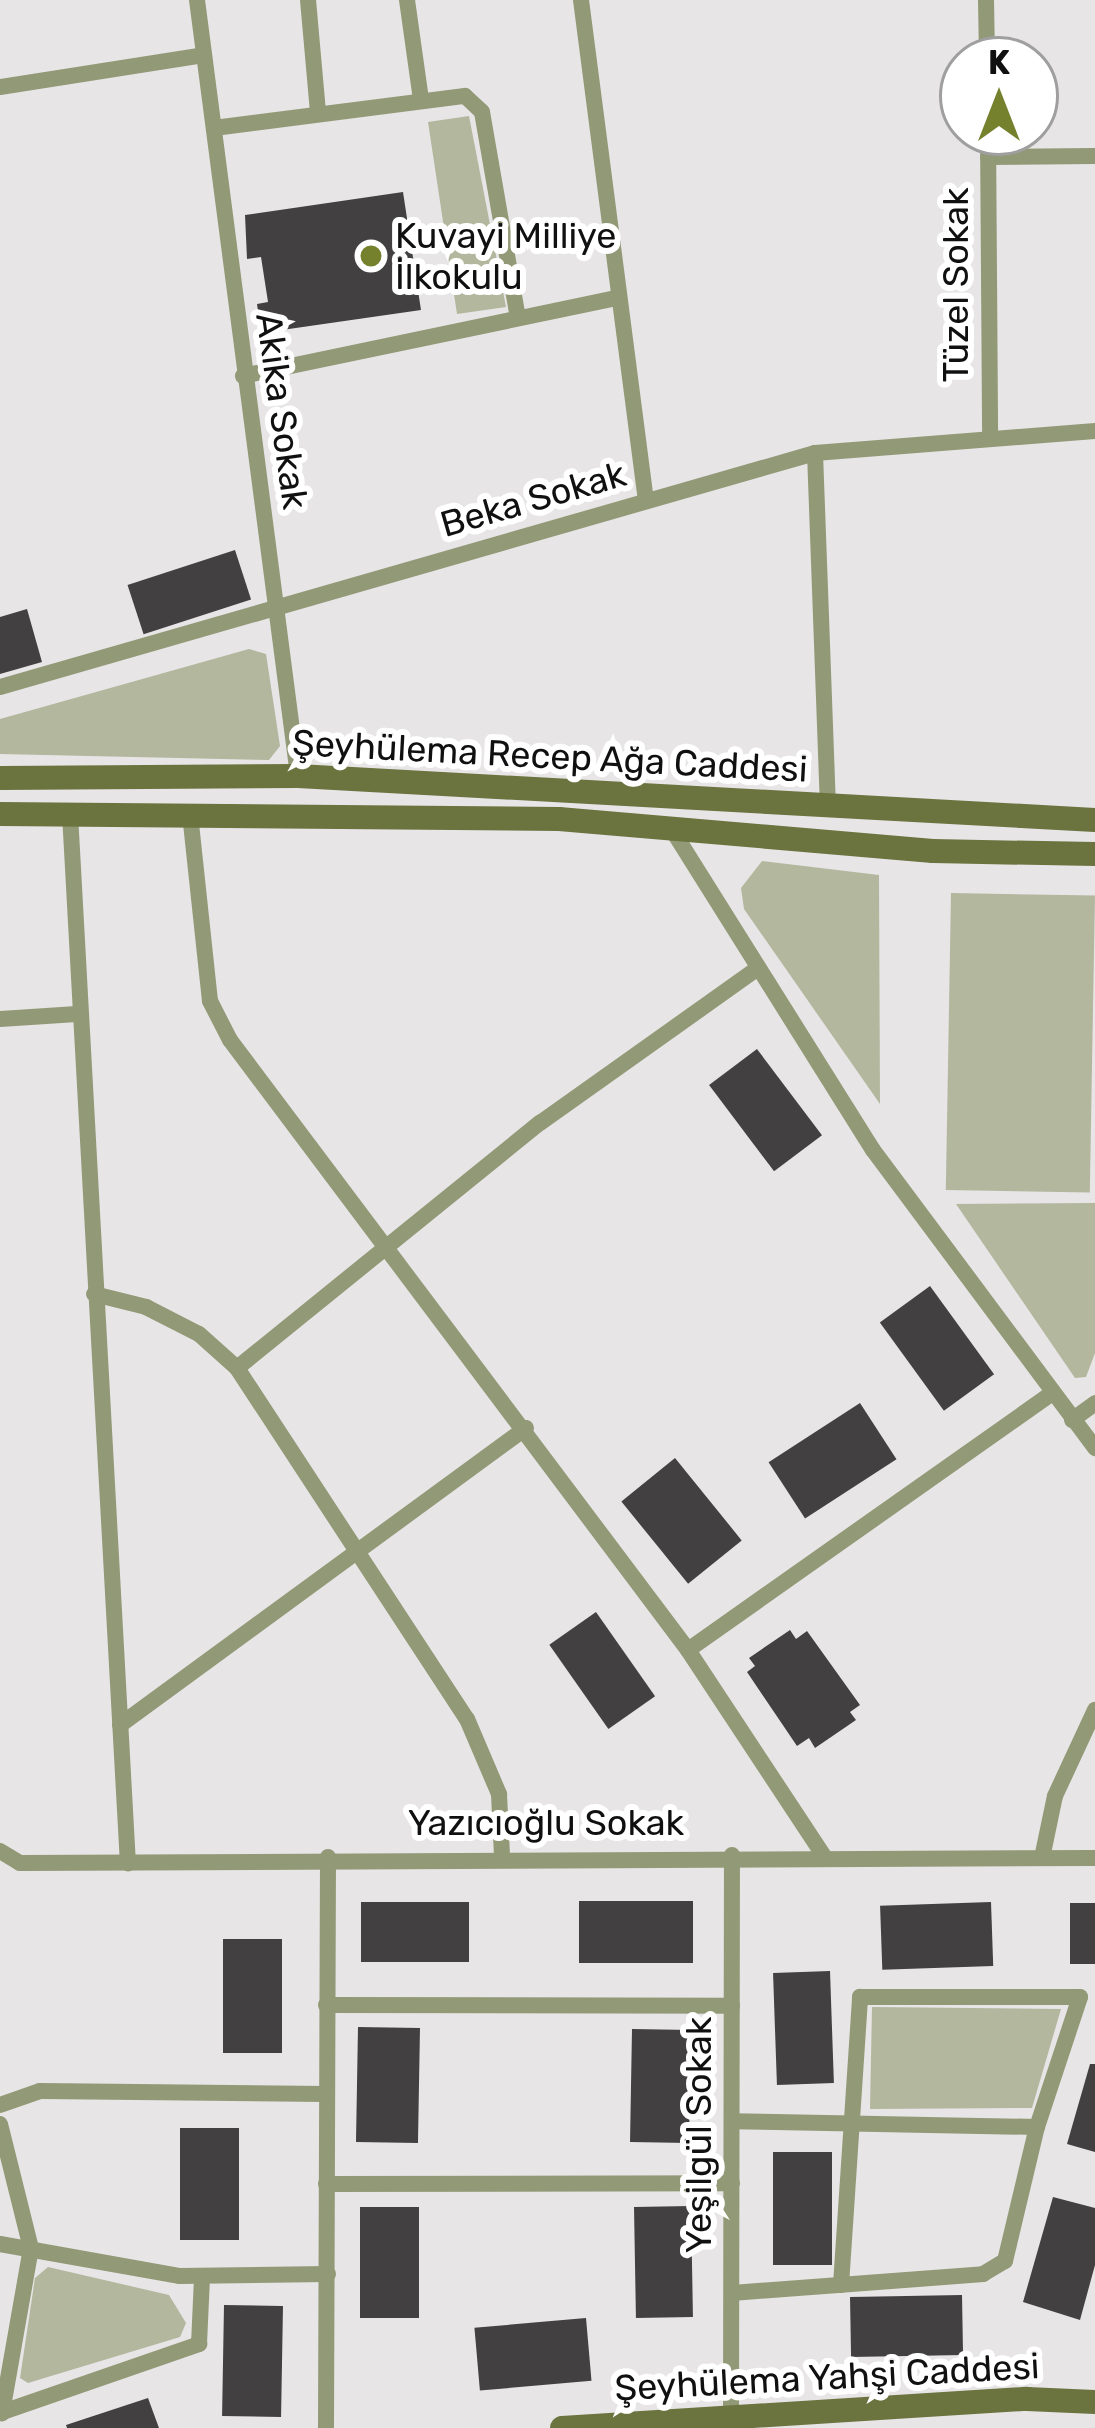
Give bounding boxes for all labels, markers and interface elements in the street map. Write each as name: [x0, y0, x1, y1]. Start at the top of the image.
north arrow: [939, 36, 1059, 156]
text: K: [988, 43, 1010, 82]
street label: Tüzel Sokak: [934, 187, 978, 383]
place label: Kuvayi Milliye İlkokulu: [395, 213, 616, 298]
marker: Kuvayi Milliye İlkokulu: [358, 243, 384, 269]
street label: Akika Sokak: [247, 310, 317, 512]
street label: Beka Sokak: [435, 452, 631, 546]
street label: Şeyhülema Recep Ağa Caddesi: [291, 721, 809, 791]
street label: Yazıcıoğlu Sokak: [408, 1801, 684, 1845]
street label: Yeşilgül Sokak: [677, 2017, 721, 2253]
street label: Şeyhülema Yahşi Caddesi: [613, 2344, 1041, 2410]

